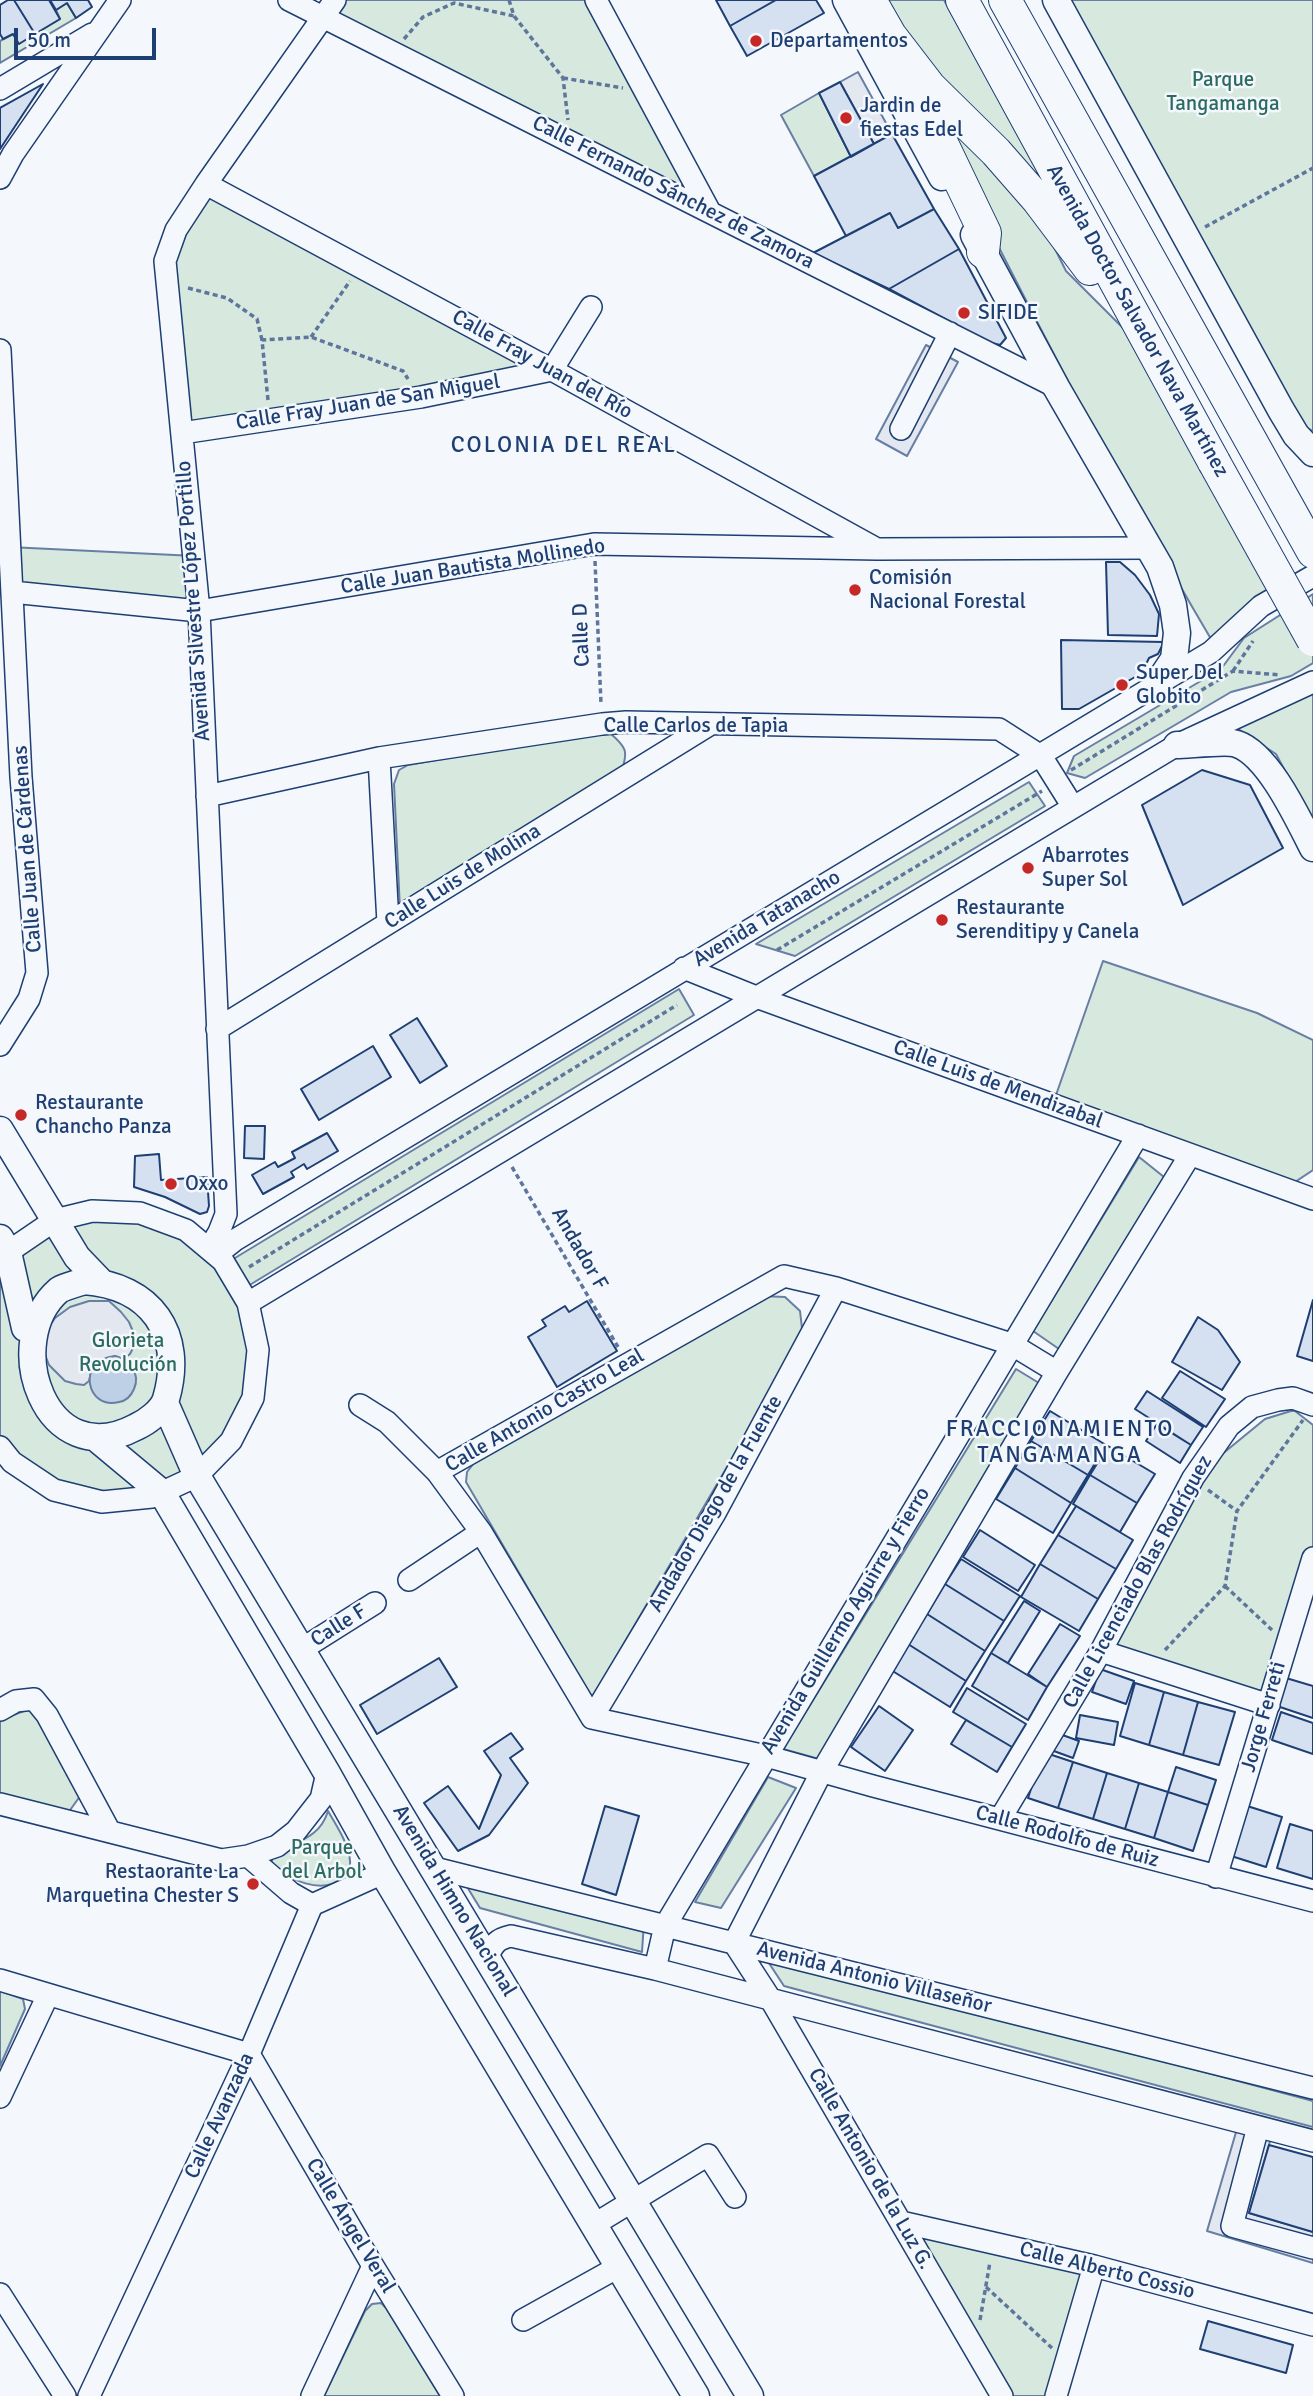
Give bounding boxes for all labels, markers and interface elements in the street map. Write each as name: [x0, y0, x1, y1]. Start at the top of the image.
scale bar: [18, 14, 159, 58]
text: 50 m: [27, 27, 71, 53]
place label: Departamentos: [770, 28, 908, 54]
marker: Departamentos: [748, 33, 764, 49]
park label: Parque Tangamanga: [1166, 67, 1280, 117]
place label: Jardin de fiestas Edel: [860, 93, 963, 143]
marker: Jardin de fiestas Edel: [838, 110, 854, 126]
street label: Calle Fernando Sánchez de Zamora: [528, 111, 818, 275]
street label: Avenida Doctor Salvador Nava Martínez: [1040, 160, 1234, 482]
place label: SIFIDE: [978, 300, 1038, 326]
street label: Calle Fray Juan del Río: [447, 305, 637, 425]
marker: SIFIDE: [956, 305, 972, 321]
street label: Calle Fray Juan de San Miguel: [234, 370, 502, 436]
district label: COLONIA DEL REAL: [453, 432, 675, 460]
street label: Avenida Silvestre López Portillo: [172, 460, 216, 742]
street label: Calle Juan Bautista Mollinedo: [339, 534, 607, 600]
place label: Comisión Nacional Forestal: [869, 565, 1026, 615]
marker: Comisión Nacional Forestal: [847, 582, 863, 598]
street label: Calle D: [568, 603, 596, 667]
place label: Super Del Globito: [1136, 660, 1223, 710]
marker: Super Del Globito: [1114, 677, 1130, 693]
street label: Calle Carlos de Tapia: [604, 713, 788, 739]
street label: Calle Juan de Cárdenas: [8, 745, 48, 953]
street label: Calle Luis de Molina: [380, 819, 546, 935]
place label: Abarrotes Super Sol: [1042, 843, 1129, 893]
marker: Abarrotes Super Sol: [1020, 860, 1036, 876]
street label: Avenida Tatanacho: [689, 865, 845, 973]
place label: Restaurante Serenditipy y Canela: [956, 895, 1139, 945]
marker: Restaurante Serenditipy y Canela: [934, 912, 950, 928]
street label: Calle Luis de Mendizabal: [890, 1035, 1106, 1135]
place label: Restaurante Chancho Panza: [35, 1090, 172, 1140]
marker: Restaurante Chancho Panza: [13, 1107, 29, 1123]
place label: Oxxo: [185, 1171, 228, 1197]
marker: Oxxo: [163, 1176, 179, 1192]
street label: Andador F: [545, 1203, 613, 1295]
park label: Glorieta Revolución: [79, 1328, 177, 1378]
street label: Calle Antonio Castro Leal: [441, 1344, 649, 1478]
street label: Andador Diego de la Fuente: [644, 1391, 788, 1617]
district label: FRACCIONAMIENTO TANGAMANGA: [948, 1416, 1172, 1470]
street label: Calle Licenciado Blas Rodríguez: [1058, 1451, 1218, 1713]
street label: Avenida Guillermo Aguirre y Fierro: [756, 1483, 936, 1759]
street label: Calle F: [306, 1599, 372, 1653]
street label: Jorge Ferreti: [1236, 1659, 1292, 1775]
street label: Calle Rodolfo de Ruiz: [973, 1800, 1161, 1874]
street label: Avenida Himno Nacional: [387, 1801, 521, 2001]
park label: Parque del Arbol: [281, 1835, 363, 1885]
place label: Restaorante La Marquetina Chester S: [45, 1859, 239, 1909]
marker: Restaorante La Marquetina Chester S: [245, 1876, 261, 1892]
street label: Avenida Antonio Villaseñor: [754, 1937, 994, 2019]
street label: Calle Avanzada: [180, 2049, 260, 2183]
street label: Calle Antonio de la Luz G.: [802, 2064, 938, 2274]
street label: Calle Ángel Veral: [300, 2154, 400, 2298]
street label: Calle Alberto Cossio: [1017, 2237, 1197, 2305]

